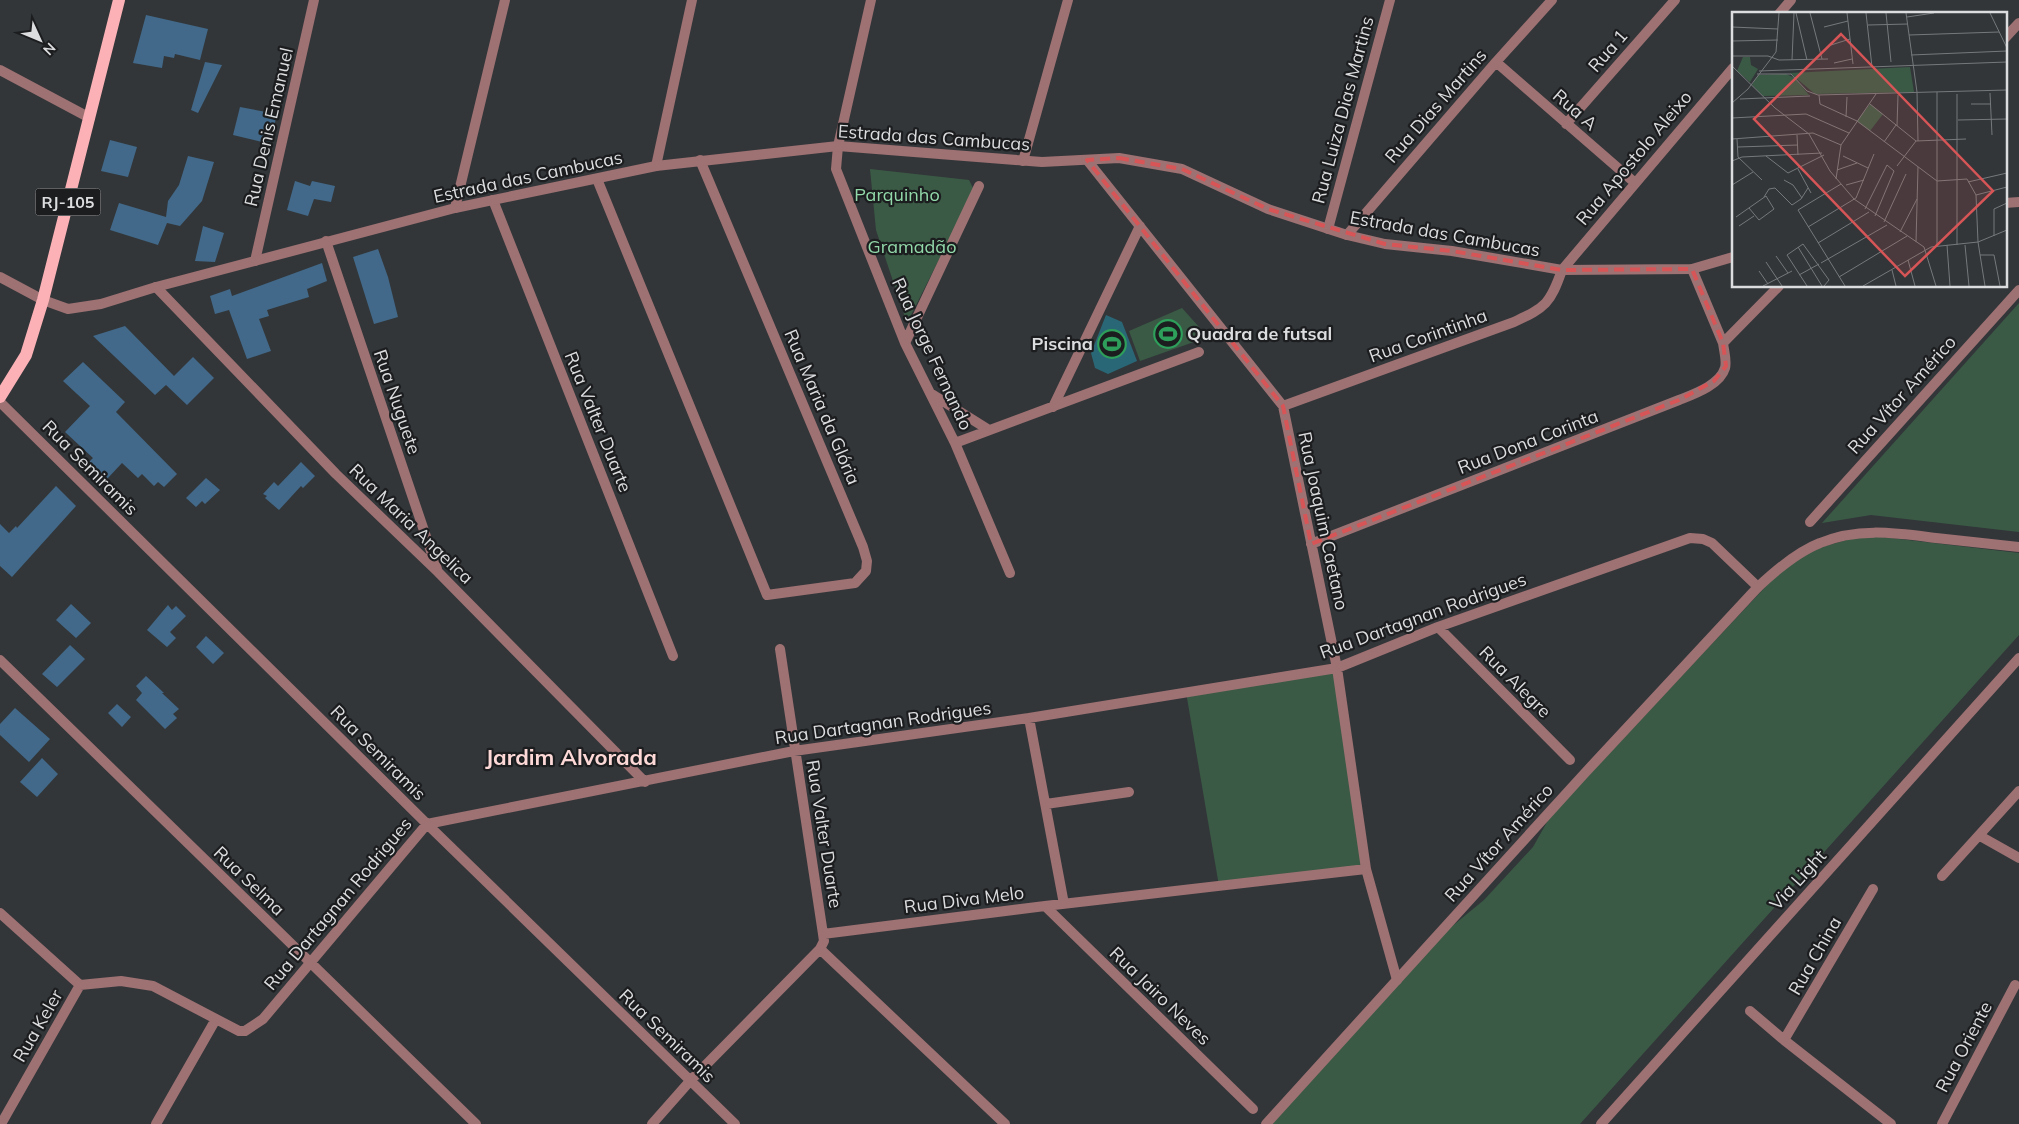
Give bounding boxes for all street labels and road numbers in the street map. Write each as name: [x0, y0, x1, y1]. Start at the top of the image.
street label: Rua Luiza Dias Martins: [1306, 14, 1379, 206]
street label: Rua 1: [1583, 25, 1632, 77]
street label: Rua Dias Martins: [1380, 44, 1492, 167]
street label: Rua Denis Emanuel: [239, 45, 298, 209]
street label: Rua A: [1548, 84, 1602, 135]
street label: Rua Apostolo Aleixo: [1571, 86, 1697, 230]
street label: Estrada das Cambucas: [837, 119, 1031, 156]
street label: Estrada das Cambucas: [431, 145, 625, 208]
road number: RJ-105: [36, 188, 100, 216]
street label: Estrada das Cambucas: [1348, 205, 1542, 262]
street label: Rua Jorge Fernando: [887, 274, 978, 434]
street label: Rua Corintinha: [1366, 303, 1490, 368]
street label: Rua Maria da Glória: [779, 326, 866, 488]
street label: Rua Vítor Américo: [1842, 331, 1961, 459]
street label: Rua Nuguete: [369, 346, 426, 457]
street label: Rua Valter Duarte: [560, 348, 637, 496]
street label: Rua Dona Corinta: [1454, 404, 1601, 479]
street label: Rua Semiramis: [38, 415, 143, 520]
street label: Rua Joaquim Caetano: [1293, 430, 1354, 612]
street label: Rua Maria Angelica: [345, 459, 478, 589]
street label: Rua Dartagnan Rodrigues: [1316, 567, 1529, 664]
street label: Rua Alegre: [1474, 641, 1556, 723]
street label: Rua Dartagnan Rodrigues: [773, 696, 993, 749]
street label: Rua Semiramis: [326, 700, 431, 805]
street label: Rua Valter Duarte: [801, 758, 848, 910]
street label: Rua Vítor Américo: [1439, 779, 1558, 907]
street label: Rua Dartagnan Rodrigues: [259, 813, 417, 995]
street label: Rua Selma: [209, 841, 290, 920]
street label: Via Light: [1764, 844, 1831, 915]
street label: Rua Diva Melo: [903, 881, 1025, 918]
street label: Rua China: [1783, 912, 1846, 999]
street label: Rua Jairo Neves: [1105, 942, 1216, 1050]
street label: Rua Semiramis: [614, 984, 721, 1088]
street label: Rua Keler: [8, 985, 68, 1066]
street label: Rua Oriente: [1930, 997, 1997, 1096]

